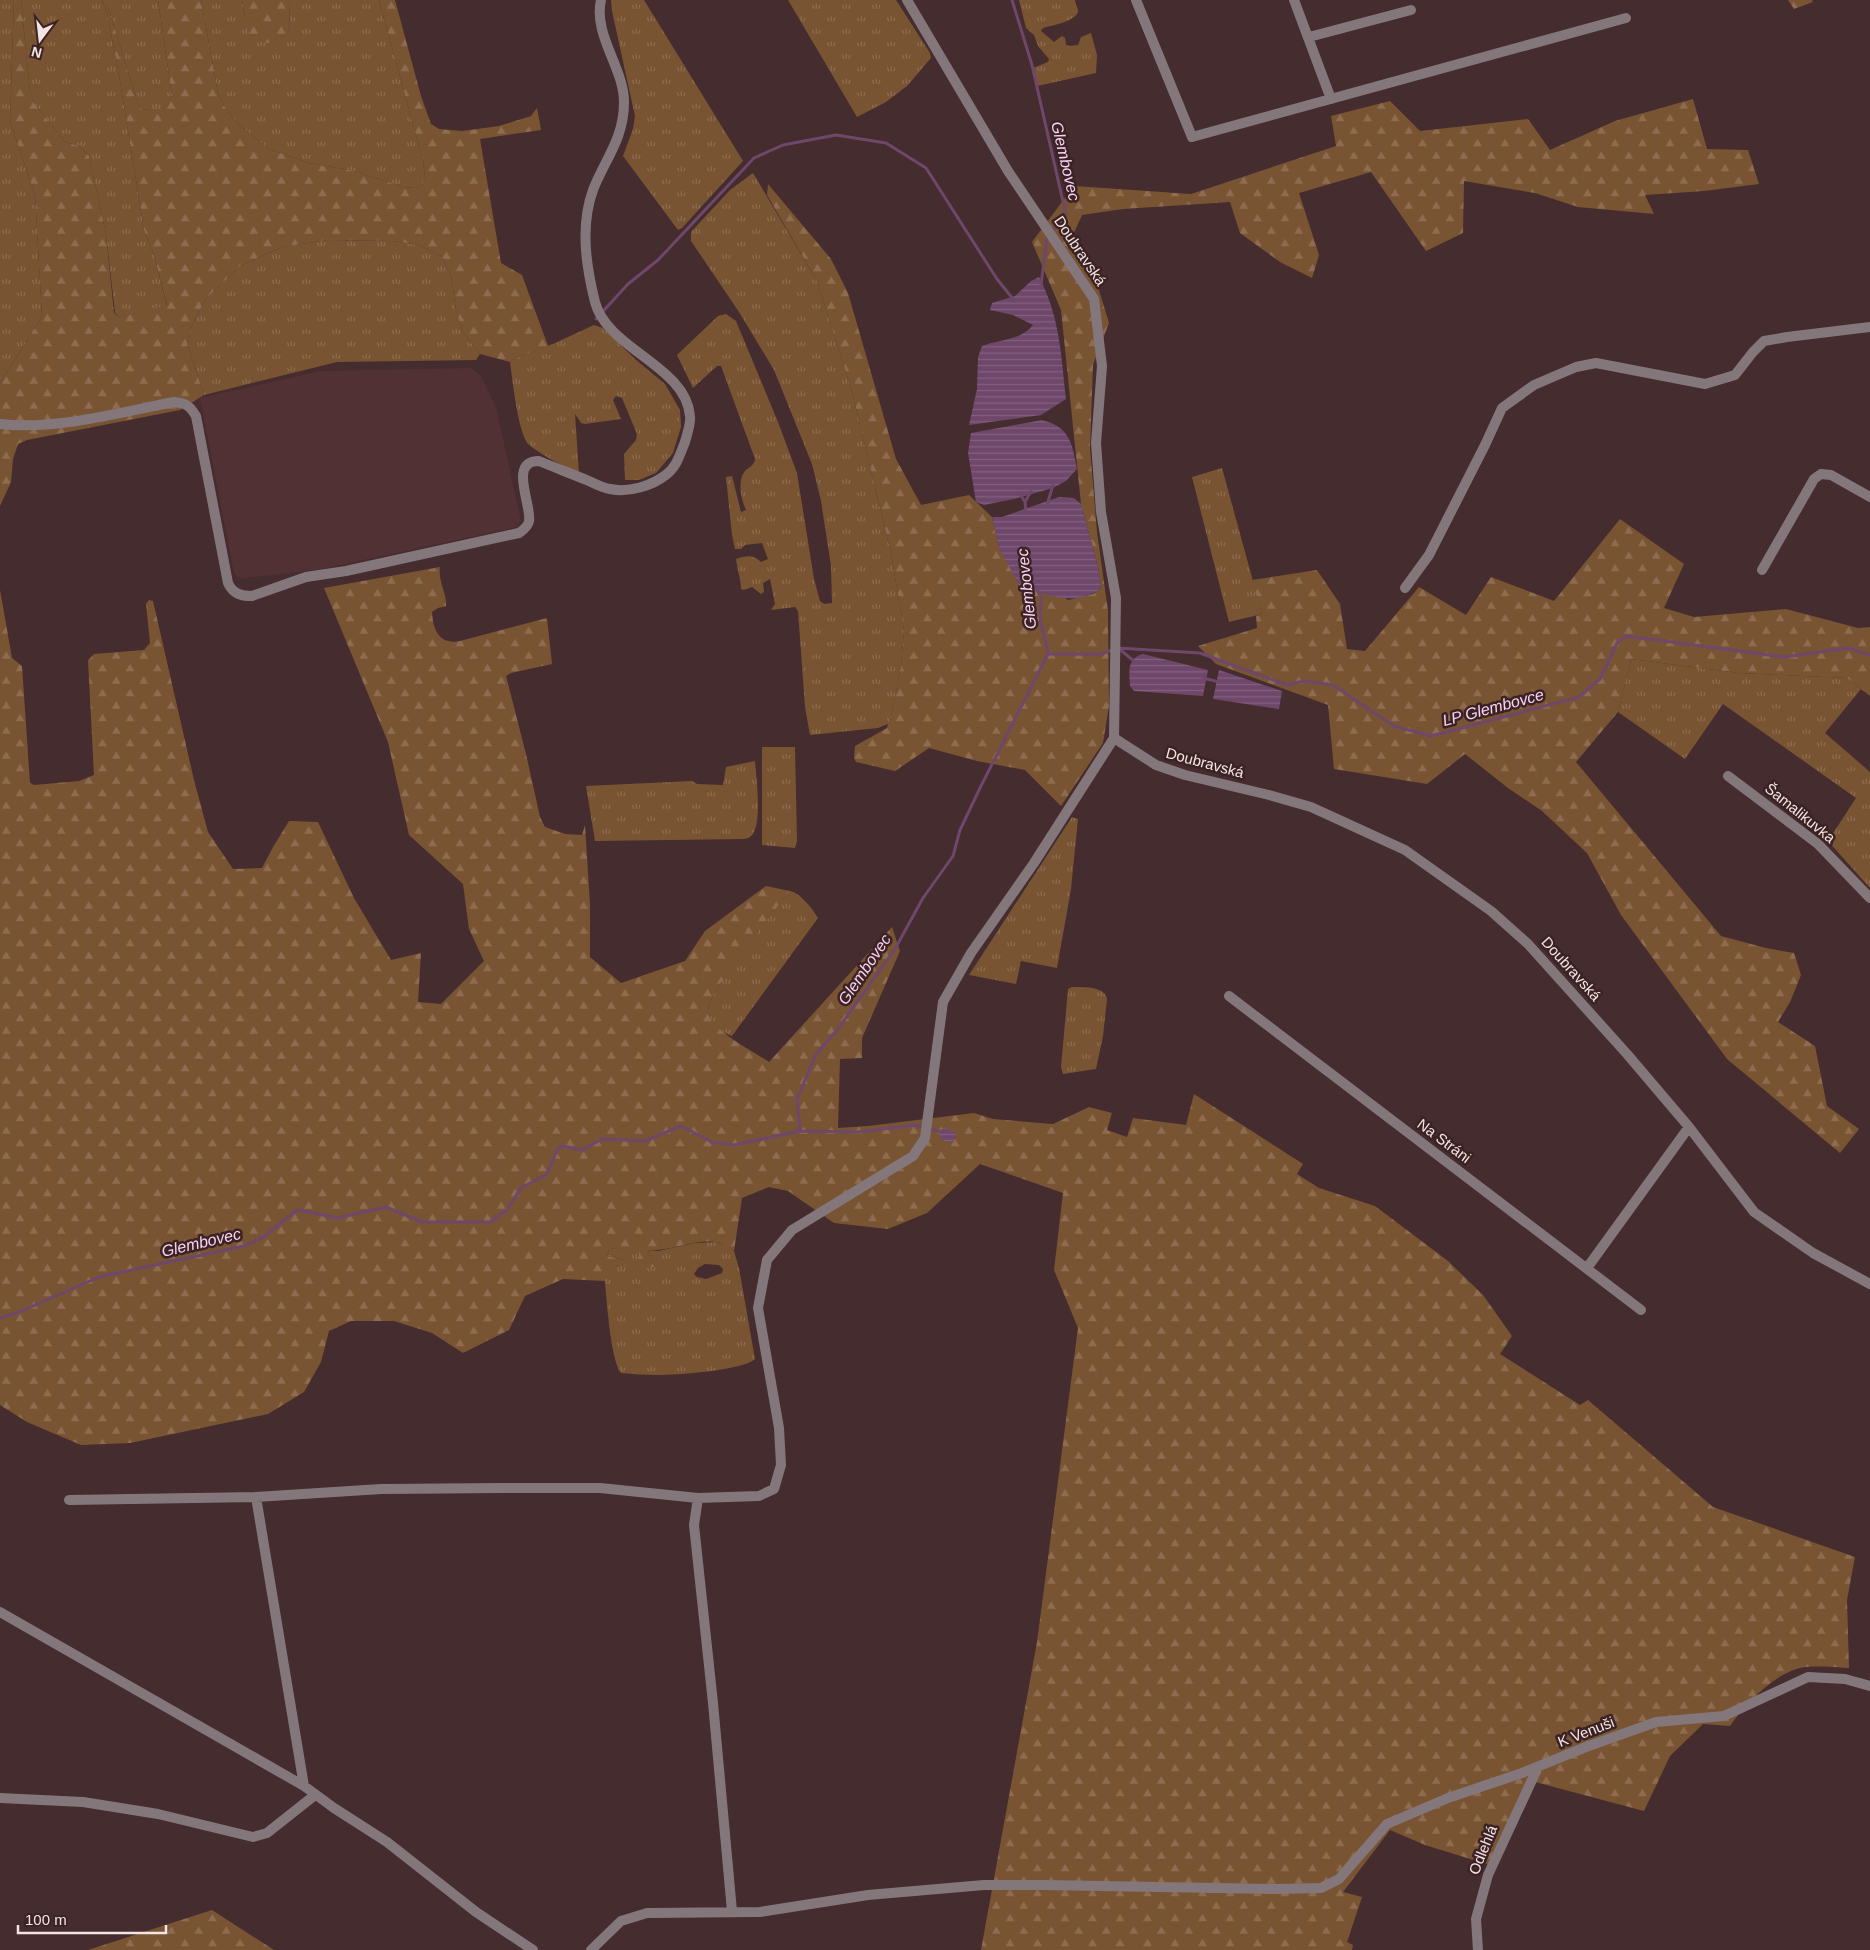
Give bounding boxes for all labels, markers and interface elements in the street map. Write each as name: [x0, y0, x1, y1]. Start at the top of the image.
north arrow: [15, 15, 65, 65]
text: N: [30, 44, 44, 62]
water label: Glembovec: [1048, 120, 1083, 202]
street label: Doubravská: [1051, 213, 1110, 289]
water label: Glembovec: [1014, 548, 1039, 630]
water label: LP Glembovce: [1441, 686, 1546, 729]
street label: Doubravská: [1164, 744, 1247, 781]
street label: Šamalikuvka: [1762, 779, 1839, 846]
water label: Glembovec: [835, 931, 894, 1008]
street label: Doubravská: [1538, 933, 1605, 1005]
street label: Na Stráni: [1414, 1115, 1474, 1166]
water label: Glembovec: [160, 1225, 242, 1260]
street label: K Venuši: [1555, 1713, 1617, 1750]
street label: Odlehlá: [1465, 1822, 1500, 1877]
scale bar: [18, 1902, 165, 1934]
text: 100 m: [25, 1911, 67, 1928]

